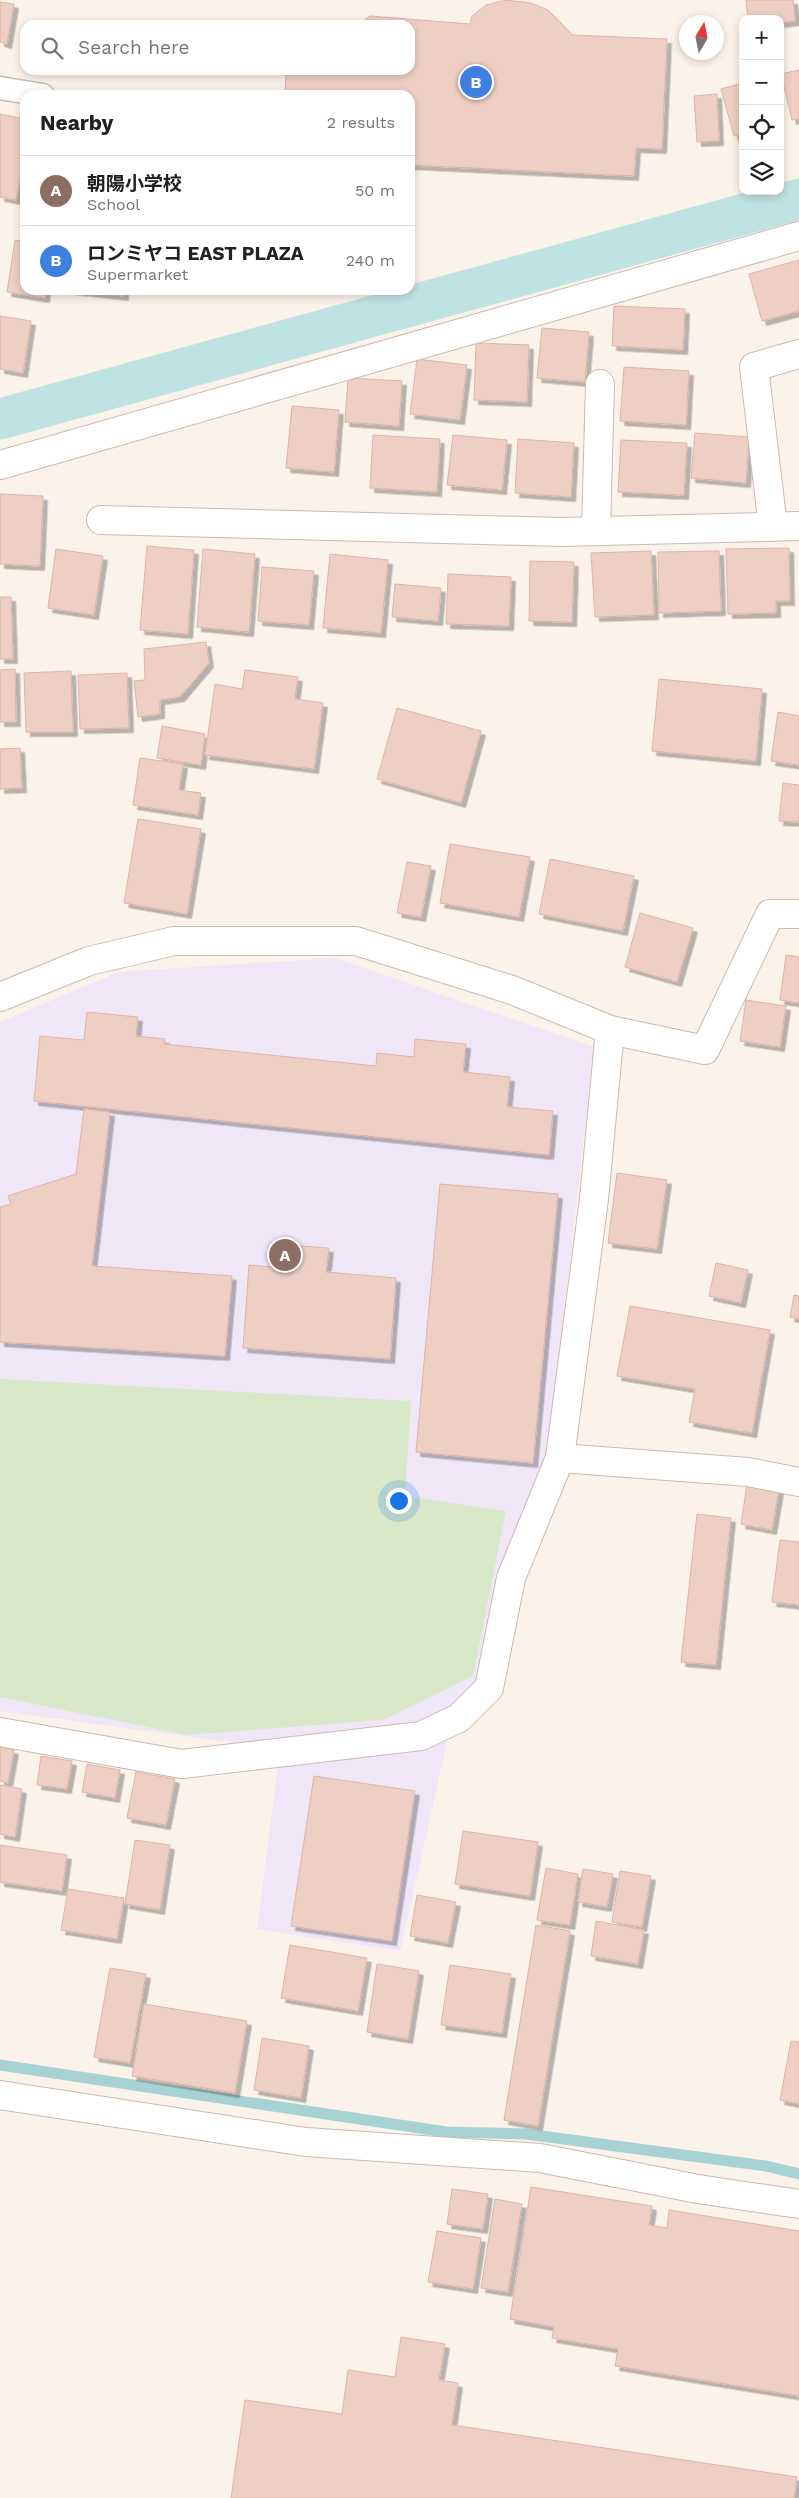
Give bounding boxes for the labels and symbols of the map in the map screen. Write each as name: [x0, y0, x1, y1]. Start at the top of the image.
north arrow: [679, 15, 724, 60]
pin: B: [460, 63, 492, 101]
pin: A: [269, 1236, 301, 1274]
your location: [386, 1488, 412, 1514]

